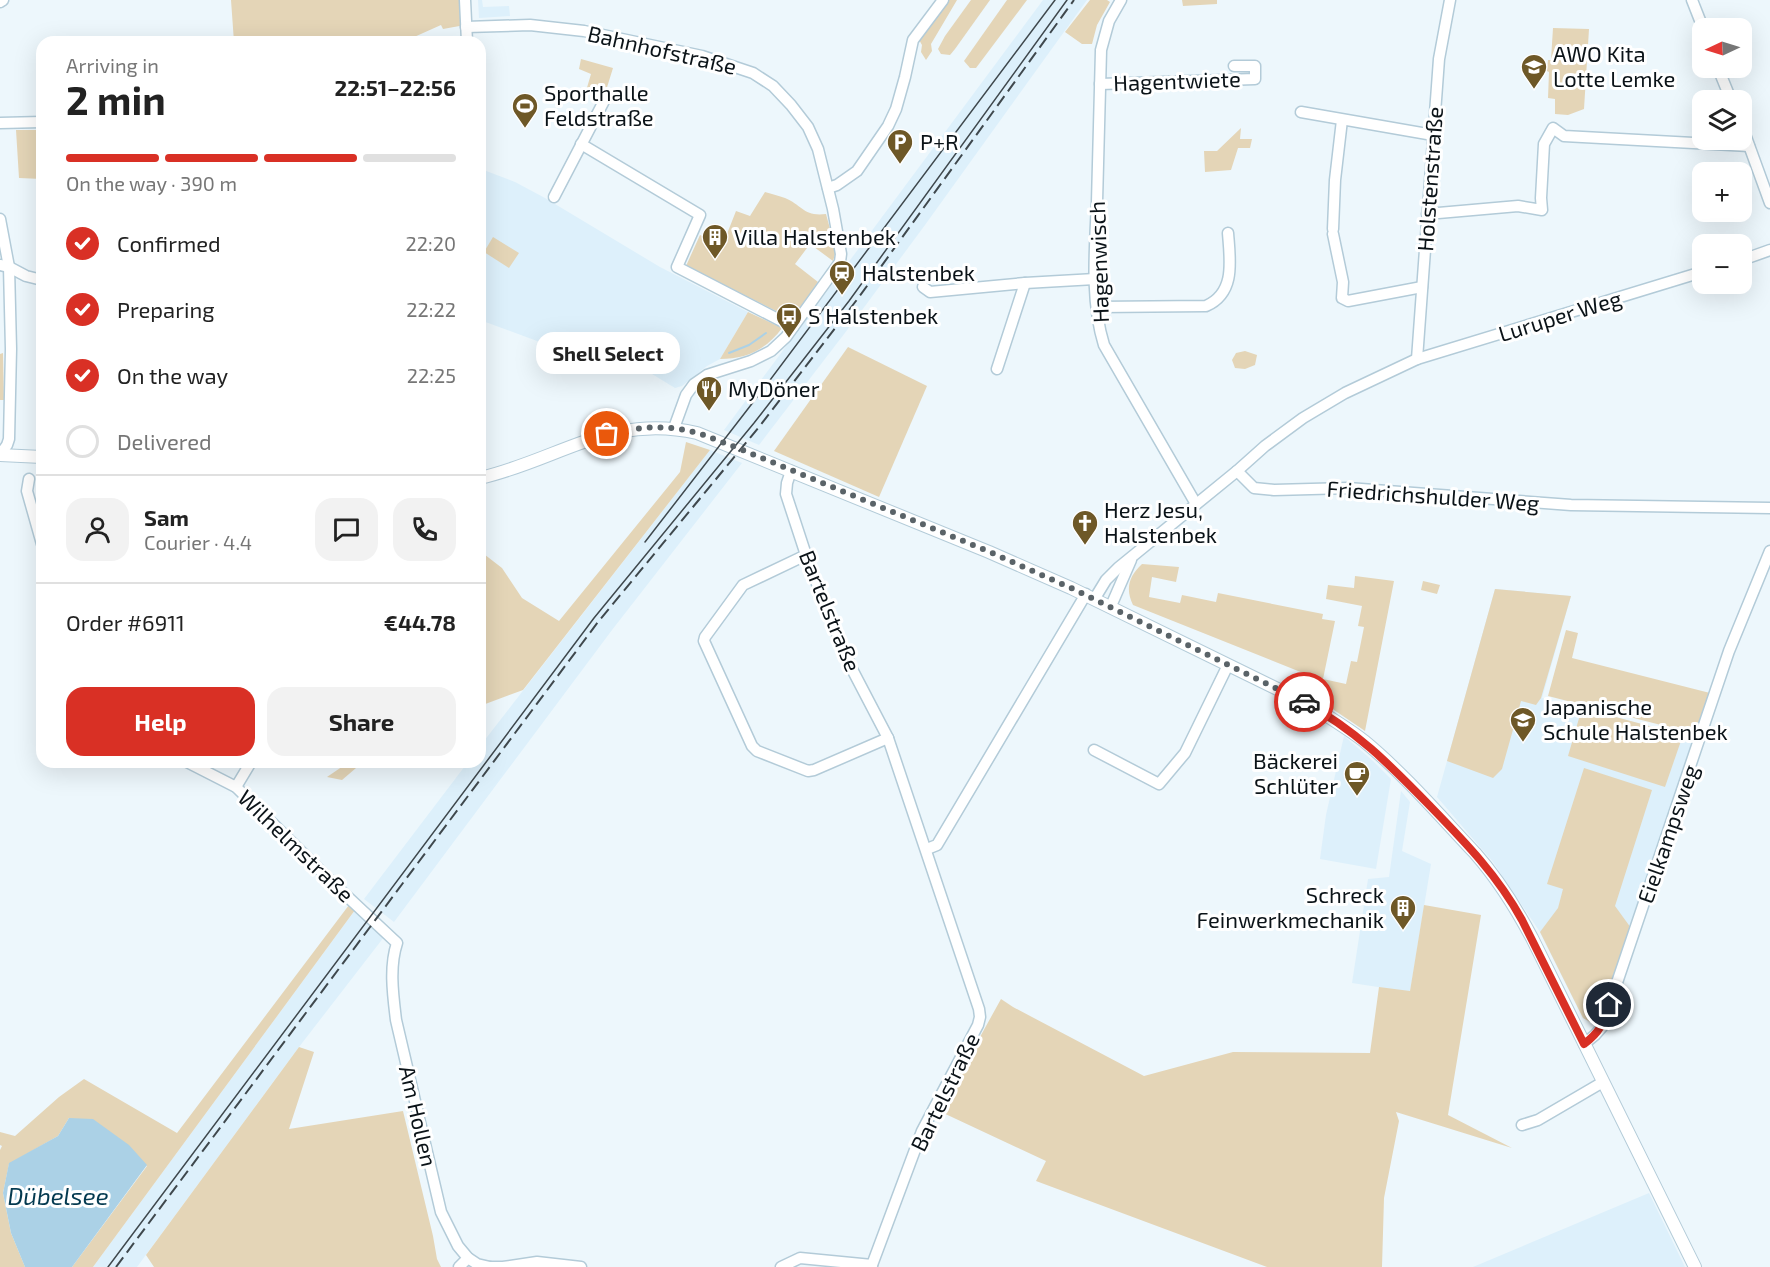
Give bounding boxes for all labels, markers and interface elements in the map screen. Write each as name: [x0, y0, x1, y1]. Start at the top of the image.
north arrow: [1692, 18, 1752, 78]
map controls: [1692, 18, 1752, 294]
street label: Bahnhofstraße: [585, 19, 739, 79]
place label: AWO Kita Lotte Lemke: [1553, 40, 1675, 91]
school or university icon: AWO Kita Lotte Lemke: [1519, 52, 1549, 90]
text: Arriving in: [66, 53, 159, 77]
street label: Hagentwiete: [1113, 65, 1241, 95]
text: 22:51–22:56: [334, 74, 456, 100]
text: 2 min: [66, 76, 166, 123]
place label: Sporthalle Feldstraße: [544, 79, 654, 130]
button: layers: [1692, 90, 1752, 150]
sports icon: Sporthalle Feldstraße: [510, 91, 540, 129]
street label: Holstenstraße: [1411, 106, 1447, 252]
parking icon: P+R: [885, 127, 915, 165]
place label: P+R: [920, 128, 959, 154]
button: +: [1692, 162, 1752, 222]
text: On the way · 390 m: [66, 171, 237, 195]
street label: Hagenwisch: [1083, 201, 1113, 323]
building icon: Villa Halstenbek: [700, 222, 730, 260]
place label: Villa Halstenbek: [734, 223, 896, 249]
icon: check: [66, 227, 99, 260]
text: Confirmed: [117, 230, 221, 256]
text: 22:20: [406, 231, 456, 255]
button: −: [1692, 234, 1752, 294]
station icon: Halstenbek: [827, 258, 857, 296]
place label: Halstenbek: [862, 259, 975, 285]
street label: Luruper Weg: [1495, 284, 1624, 346]
icon: check: [66, 293, 99, 326]
text: Preparing: [117, 296, 215, 322]
text: 22:22: [406, 297, 456, 321]
bus stop icon: S Halstenbek: [774, 301, 804, 339]
place label: S Halstenbek: [808, 302, 938, 328]
callout: Shell Select: [535, 332, 679, 374]
text: Shell Select: [552, 341, 664, 365]
icon: check: [66, 359, 99, 392]
text: On the way: [117, 362, 228, 388]
text: 22:25: [407, 363, 456, 387]
restaurant icon: MyDöner: [694, 374, 724, 412]
place label: MyDöner: [728, 375, 820, 401]
pin: [581, 408, 632, 459]
icon: bag: [590, 417, 623, 450]
text: Delivered: [117, 428, 212, 454]
street label: Friedrichshulder Weg: [1326, 475, 1540, 515]
place label: Herz Jesu, Halstenbek: [1104, 496, 1217, 547]
button: person: [66, 498, 129, 561]
button: chat: [315, 498, 378, 561]
button: phone: [393, 498, 456, 561]
text: Sam: [144, 504, 189, 530]
church icon: Herz Jesu, Halstenbek: [1070, 508, 1100, 546]
text: Courier · 4.4: [144, 530, 252, 554]
street label: Bartelstraße: [795, 546, 867, 675]
text: Order #6911: [66, 609, 185, 635]
text: €44.78: [384, 609, 456, 635]
courier: [1274, 672, 1334, 732]
icon: car: [1288, 686, 1321, 719]
button: Help: [66, 687, 255, 756]
button: Share: [267, 687, 456, 756]
place label: Japanische Schule Halstenbek: [1543, 693, 1728, 744]
school or university icon: Japanische Schule Halstenbek: [1508, 705, 1538, 743]
place label: Bäckerei Schlüter: [1253, 747, 1338, 798]
cafe icon: Bäckerei Schlüter: [1342, 759, 1372, 797]
street label: Eielkampsweg: [1631, 761, 1703, 906]
street label: Wilhelmstraße: [234, 784, 360, 907]
place label: Schreck Feinwerkmechanik: [1196, 881, 1384, 932]
building icon: Schreck Feinwerkmechanik: [1388, 893, 1418, 931]
pin: [1583, 979, 1634, 1030]
icon: home: [1592, 988, 1625, 1021]
street label: Bartelstraße: [904, 1028, 984, 1155]
street label: Am Hollen: [395, 1063, 443, 1169]
water label: Dübelsee: [7, 1181, 109, 1210]

